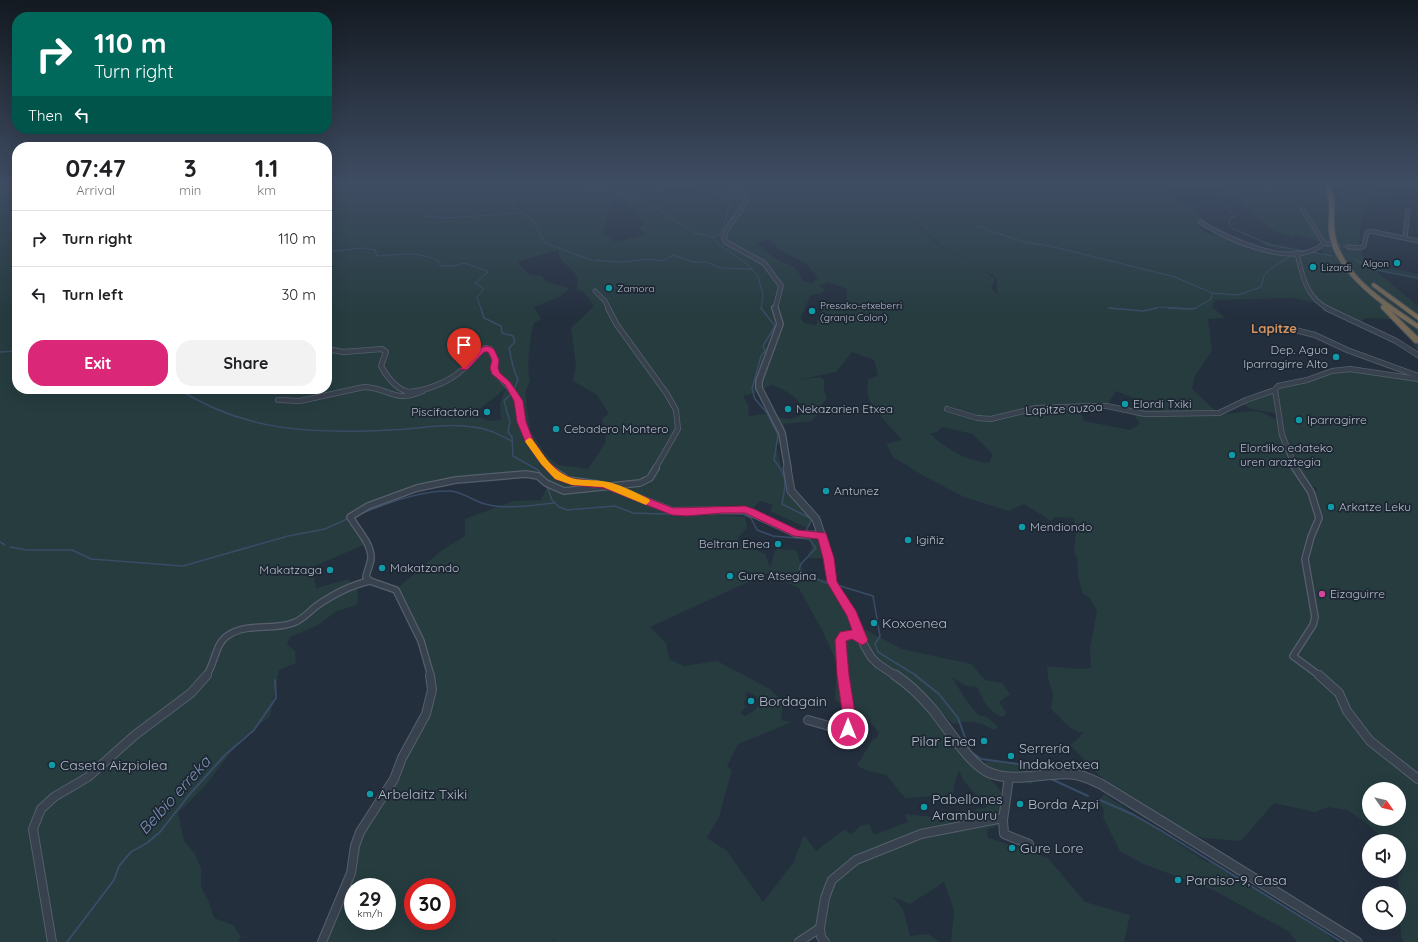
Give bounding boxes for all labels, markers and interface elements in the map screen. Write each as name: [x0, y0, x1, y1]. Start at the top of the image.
text: 110 m: [94, 25, 167, 60]
icon: right: [28, 28, 80, 80]
text: Turn right: [94, 60, 174, 83]
icon: left: [71, 104, 93, 126]
text: Then: [28, 106, 63, 125]
text: 07:47: [66, 153, 126, 183]
text: 3: [184, 153, 197, 183]
text: 1.1: [255, 153, 278, 183]
text: Arrival: [76, 182, 115, 198]
text: min: [179, 182, 201, 198]
text: km: [257, 182, 276, 198]
icon: right: [28, 228, 50, 250]
text: Turn right: [62, 229, 133, 248]
text: 110 m: [278, 229, 316, 248]
place label: Algon: [1362, 257, 1389, 270]
marker: Algon: [1392, 258, 1402, 268]
place label: Lizardi: [1321, 261, 1351, 274]
marker: Lizardi: [1308, 262, 1318, 272]
place label: Zamora: [617, 282, 654, 295]
marker: Zamora: [604, 283, 614, 293]
icon: left: [28, 284, 50, 306]
text: Turn left: [62, 285, 124, 304]
text: 30 m: [281, 285, 316, 304]
place label: Presako-etxeberri (granja Colon): [820, 299, 902, 324]
marker: Presako-etxeberri (granja Colon): [807, 306, 817, 316]
district label: Lapitze: [1251, 320, 1297, 336]
pin: [447, 328, 481, 369]
icon: arrive: [453, 334, 475, 356]
button: Exit: [28, 340, 168, 386]
button: Share: [176, 340, 316, 386]
place label: Dep. Agua Iparragirre Alto: [1243, 342, 1328, 371]
marker: Dep. Agua Iparragirre Alto: [1331, 352, 1341, 362]
place label: Elordi Txiki: [1133, 396, 1192, 411]
street label: Lapitze auzoa: [1025, 399, 1103, 418]
marker: Elordi Txiki: [1120, 399, 1130, 409]
place label: Nekazarien Etxea: [796, 401, 893, 416]
place label: Piscifactoria: [411, 404, 479, 419]
marker: Nekazarien Etxea: [783, 404, 793, 414]
marker: Piscifactoria: [482, 407, 492, 417]
place label: Iparragirre: [1307, 412, 1367, 427]
marker: Iparragirre: [1294, 415, 1304, 425]
place label: Cebadero Montero: [564, 421, 669, 436]
marker: Cebadero Montero: [551, 424, 561, 434]
place label: Elordiko edateko uren araztegia: [1240, 440, 1333, 469]
marker: Elordiko edateko uren araztegia: [1227, 450, 1237, 460]
place label: Antunez: [834, 483, 879, 498]
marker: Antunez: [821, 486, 831, 496]
place label: Arkatze Leku: [1339, 499, 1411, 514]
marker: Arkatze Leku: [1326, 502, 1336, 512]
place label: Mendiondo: [1030, 519, 1092, 534]
marker: Mendiondo: [1017, 522, 1027, 532]
place label: Igiñiz: [916, 532, 945, 547]
marker: Igiñiz: [903, 535, 913, 545]
place label: Beltran Enea: [699, 536, 770, 551]
marker: Beltran Enea: [773, 539, 783, 549]
place label: Makatzondo: [390, 560, 459, 575]
place label: Makatzaga: [259, 562, 322, 577]
marker: Makatzondo: [377, 563, 387, 573]
marker: Makatzaga: [325, 565, 335, 575]
place label: Gure Atsegina: [738, 568, 816, 583]
marker: Gure Atsegina: [725, 571, 735, 581]
place label: Eizaguirre: [1330, 586, 1385, 601]
marker: Eizaguirre: [1317, 589, 1327, 599]
place label: Koxoenea: [882, 614, 947, 632]
marker: Koxoenea: [869, 618, 879, 628]
place label: Bordagain: [759, 692, 827, 710]
marker: Bordagain: [746, 696, 756, 706]
position arrow: [827, 708, 869, 750]
place label: Pilar Enea: [911, 732, 976, 750]
marker: Pilar Enea: [979, 736, 989, 746]
place label: Serrería Indakoetxea: [1019, 739, 1099, 773]
water label: Belbio erreka: [134, 751, 215, 838]
marker: Serrería Indakoetxea: [1006, 751, 1016, 761]
place label: Caseta Aizpiolea: [60, 756, 167, 774]
marker: Caseta Aizpiolea: [47, 760, 57, 770]
north arrow: [1362, 782, 1406, 826]
map controls: [1362, 782, 1406, 930]
place label: Arbelaitz Txiki: [378, 785, 467, 803]
marker: Arbelaitz Txiki: [365, 789, 375, 799]
place label: Pabellones Aramburu: [932, 790, 1002, 824]
place label: Borda Azpi: [1028, 795, 1099, 813]
marker: Borda Azpi: [1015, 799, 1025, 809]
marker: Pabellones Aramburu: [919, 802, 929, 812]
button: sound: [1362, 834, 1406, 878]
place label: Gure Lore: [1020, 839, 1083, 857]
marker: Gure Lore: [1007, 843, 1017, 853]
place label: Paraiso-9, Casa: [1186, 871, 1287, 889]
marker: Paraiso-9, Casa: [1173, 875, 1183, 885]
speed limit sign: 30: [404, 878, 456, 930]
text: 29: [359, 886, 381, 911]
button: search: [1362, 886, 1406, 930]
text: km/h: [357, 907, 383, 920]

